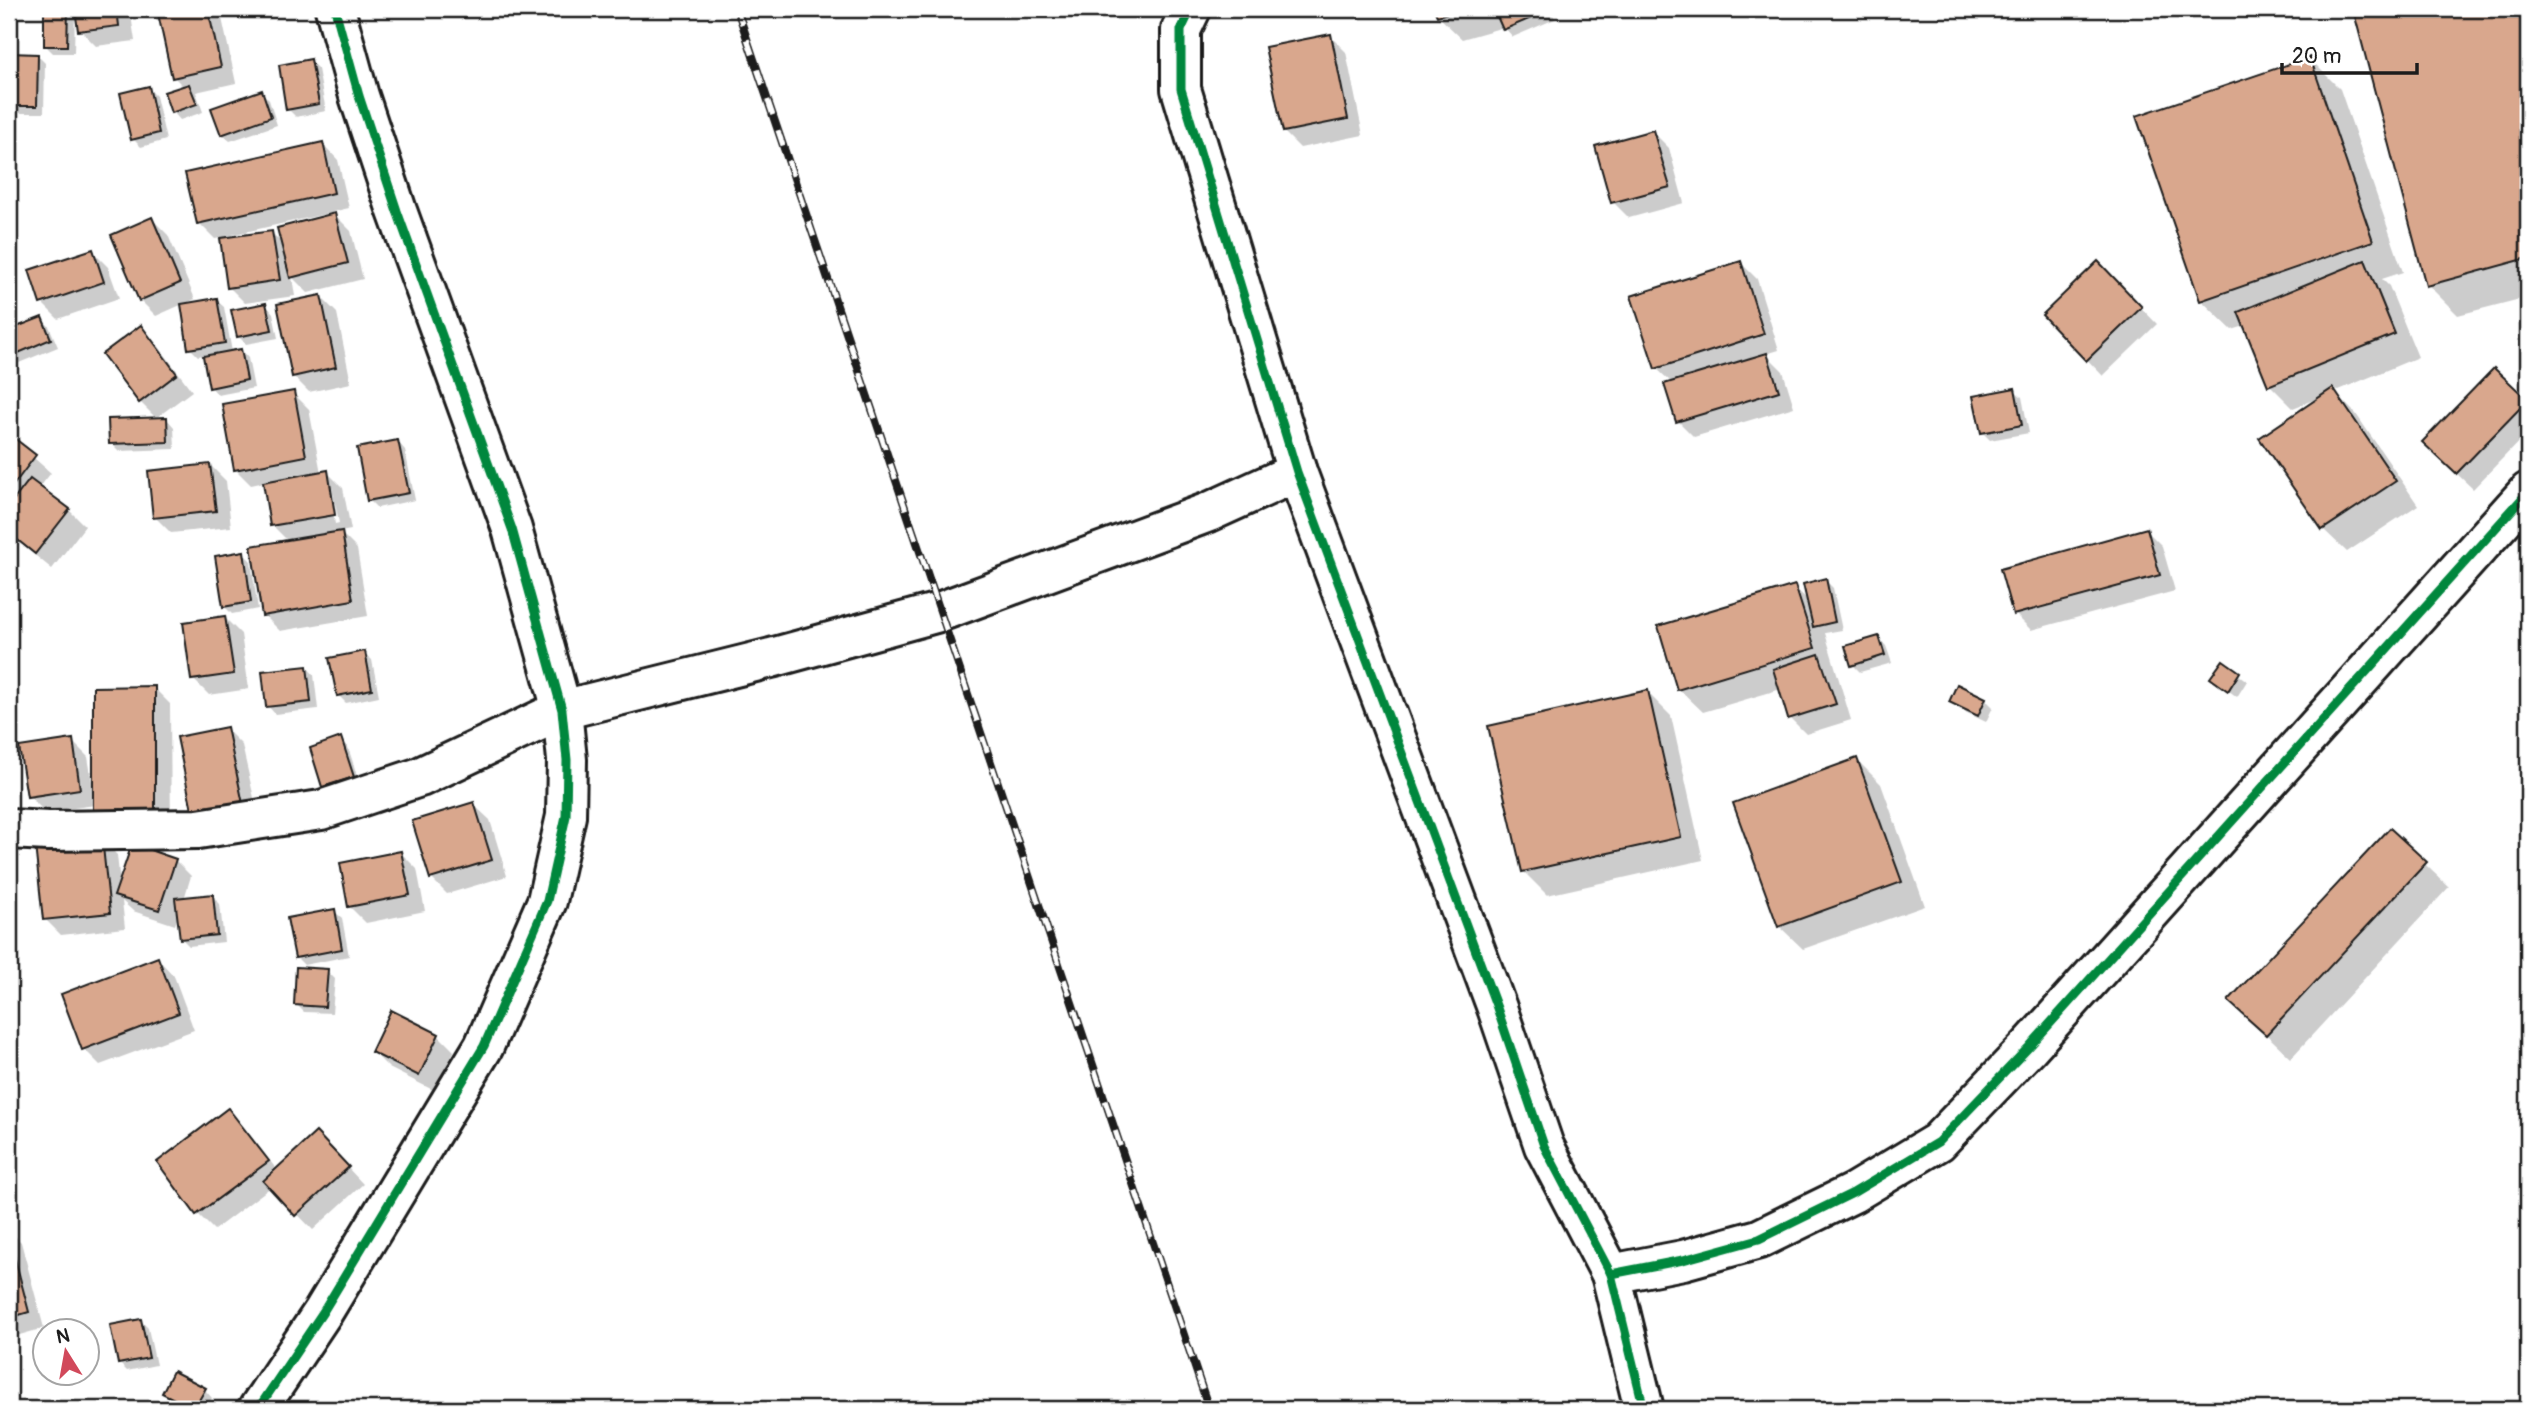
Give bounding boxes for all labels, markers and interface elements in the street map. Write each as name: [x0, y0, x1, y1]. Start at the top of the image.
scale bar: [2282, 32, 2416, 76]
text: 20 m: [2292, 43, 2341, 70]
north arrow: [32, 1316, 102, 1386]
text: N: [54, 1323, 72, 1349]

